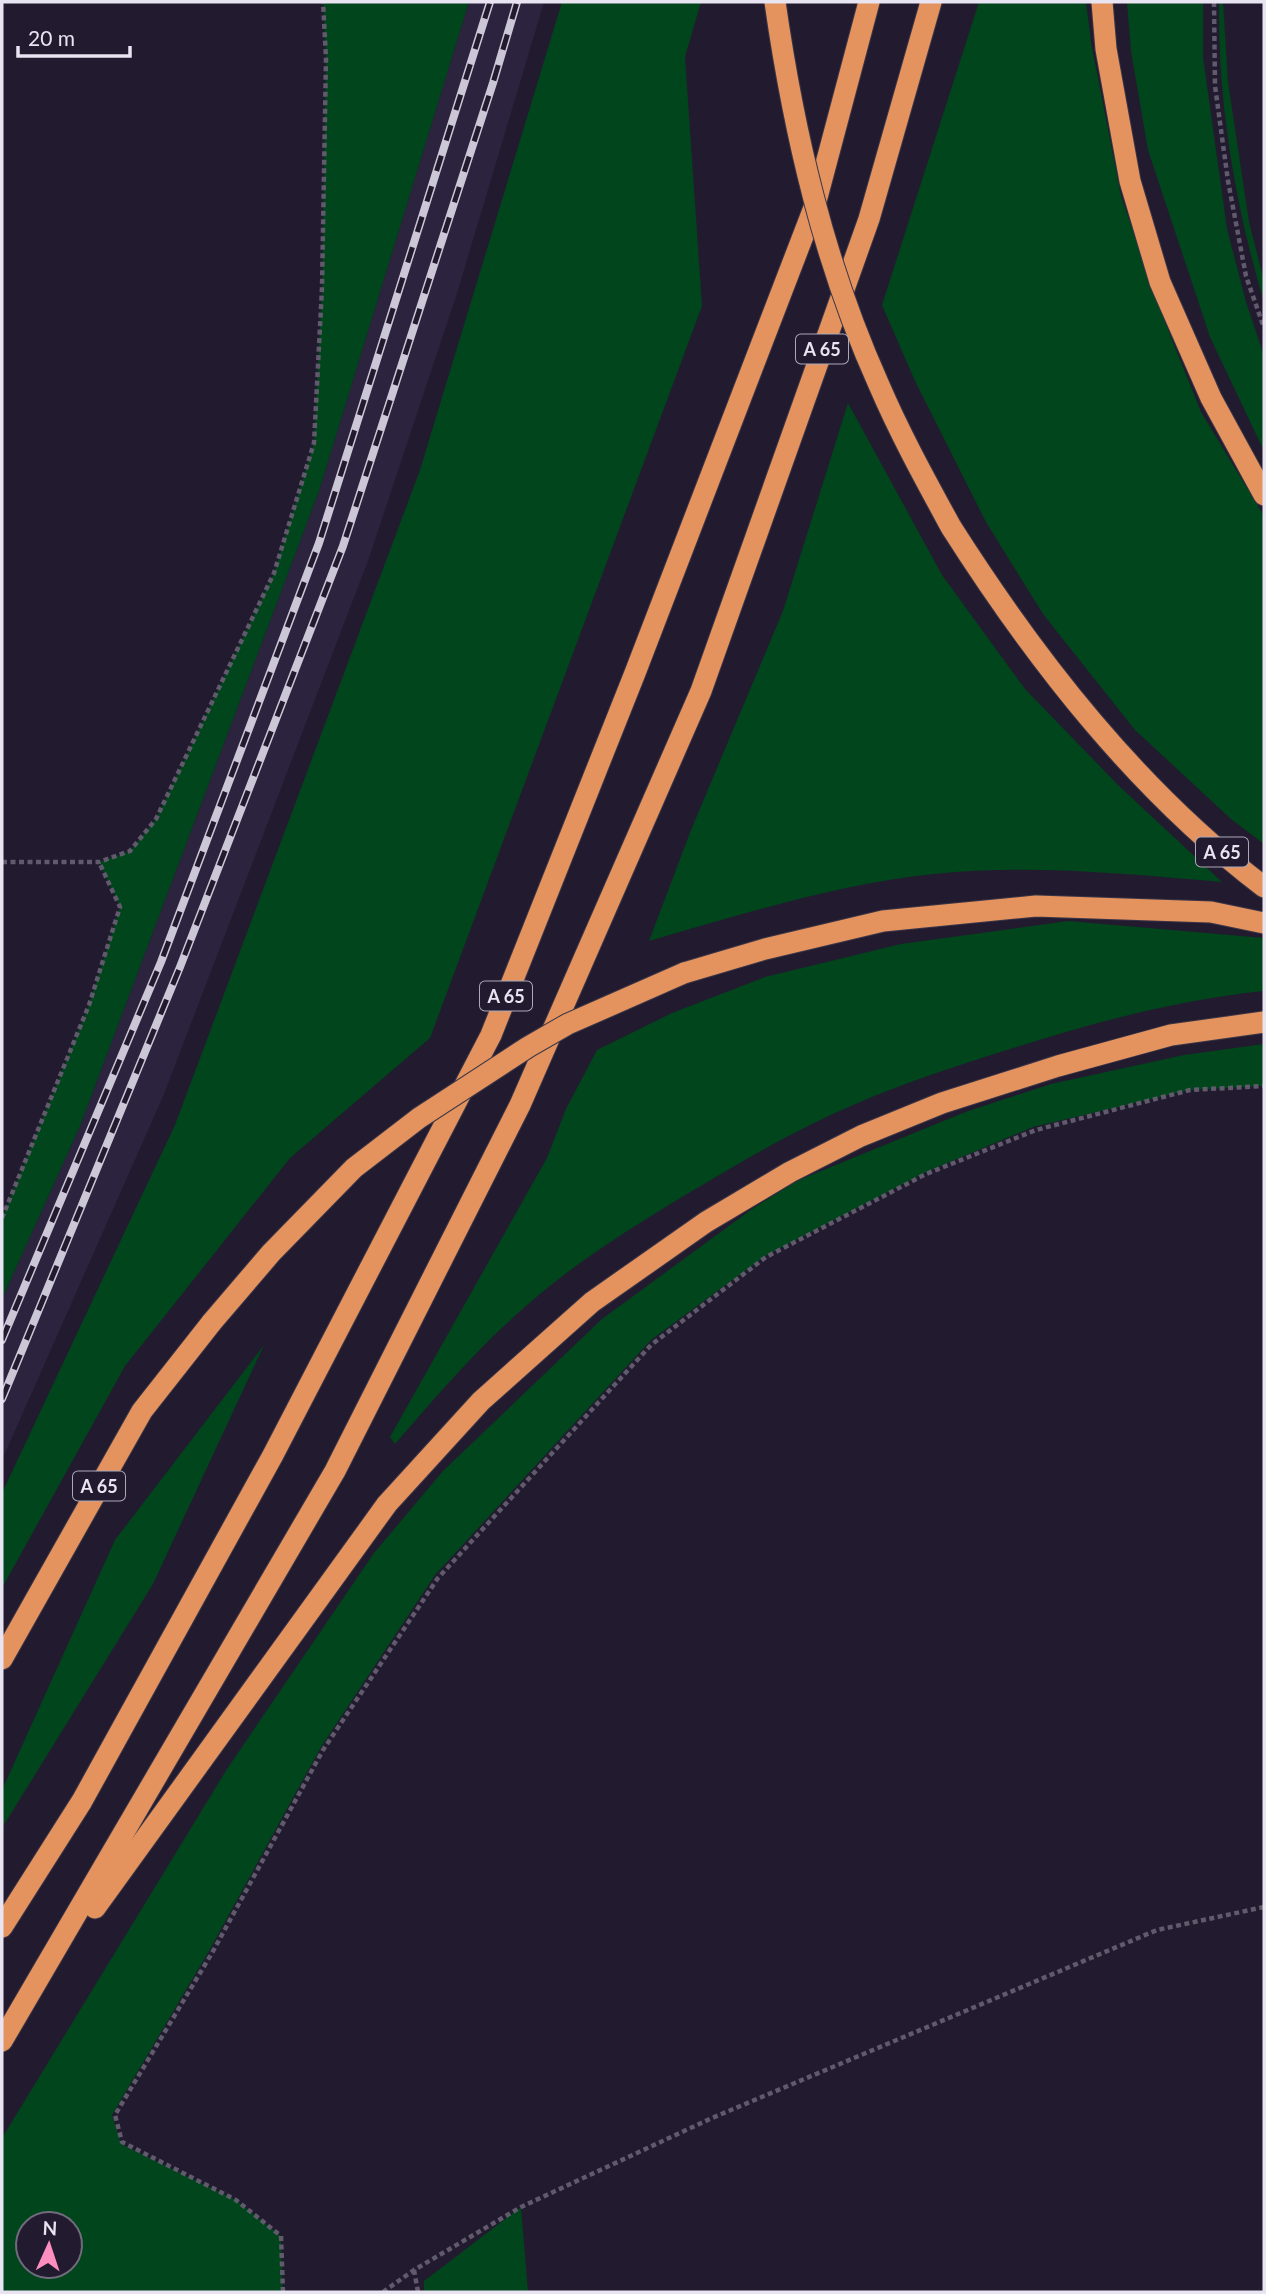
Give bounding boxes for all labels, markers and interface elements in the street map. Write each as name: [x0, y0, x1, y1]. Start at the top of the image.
scale bar: [18, 14, 130, 58]
text: 20 m: [28, 25, 75, 50]
road number: A 65: [796, 334, 848, 363]
road number: A 65: [1196, 838, 1248, 866]
road number: A 65: [480, 981, 532, 1010]
road number: A 65: [73, 1471, 125, 1500]
north arrow: [14, 2210, 84, 2280]
text: N: [42, 2216, 58, 2239]

